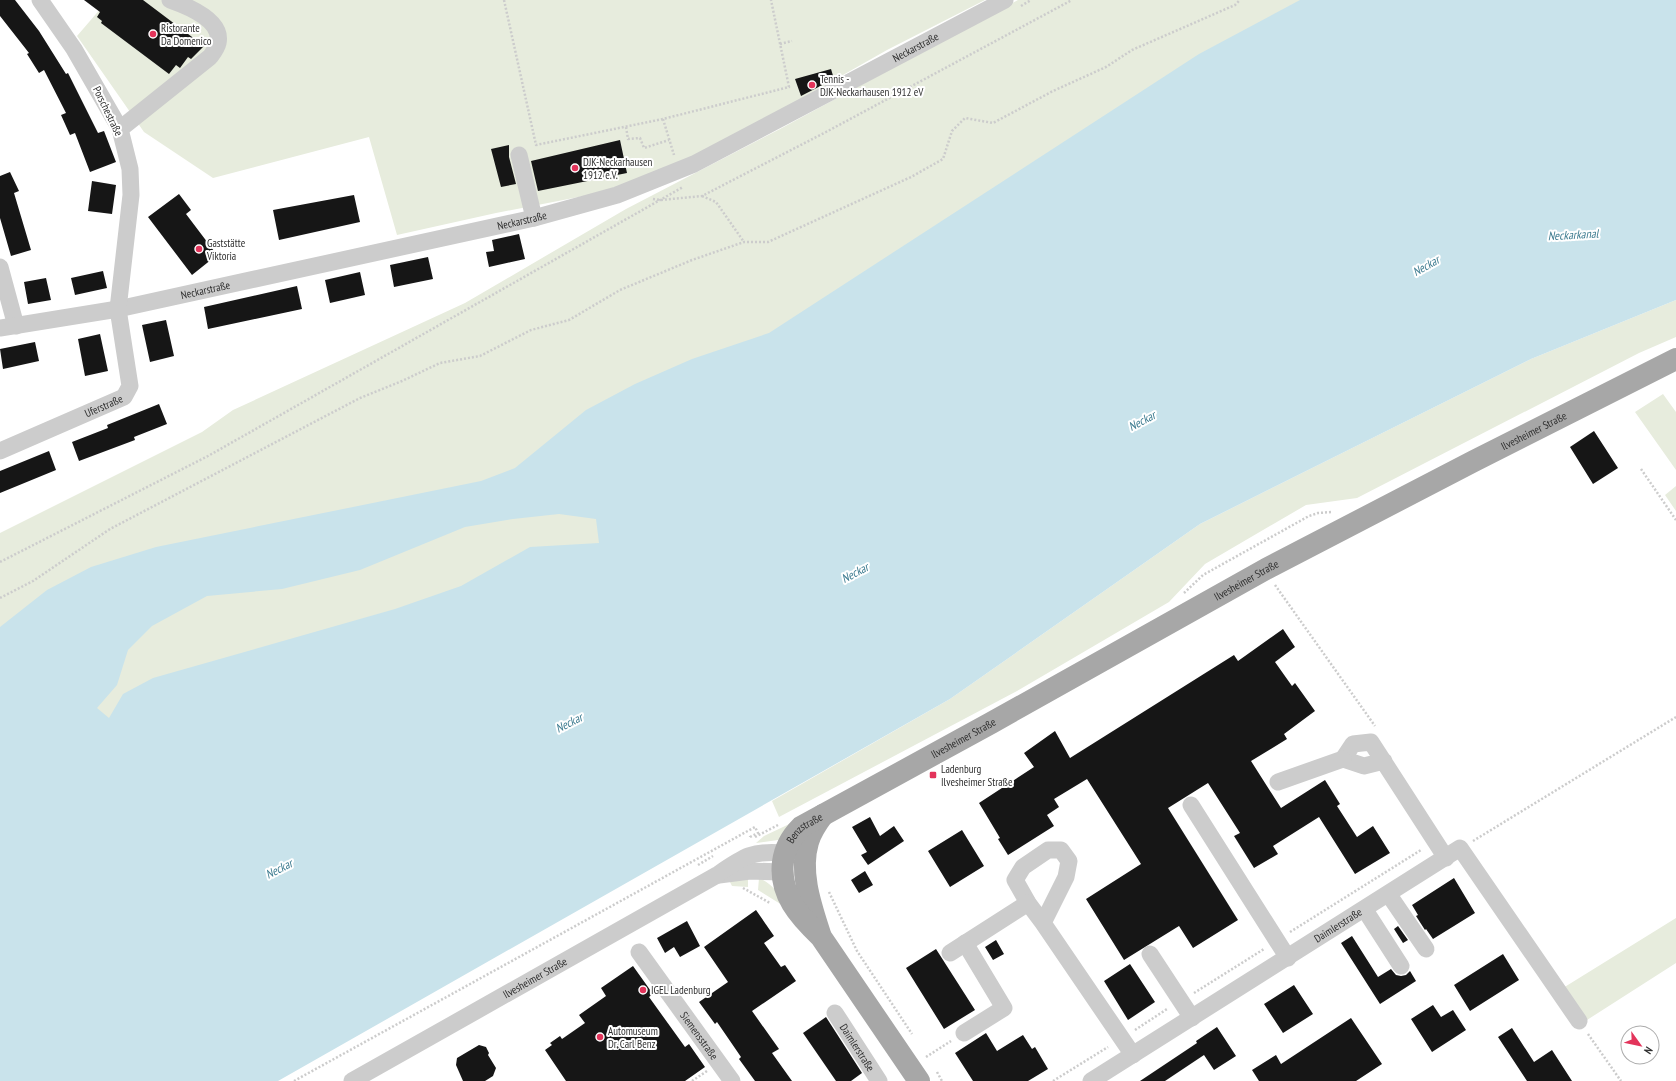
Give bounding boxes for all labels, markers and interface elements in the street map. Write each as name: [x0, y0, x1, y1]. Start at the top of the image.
place label: Ristorante Da Domenico: [161, 21, 212, 48]
marker: Ristorante Da Domenico: [148, 29, 158, 39]
street label: Neckarstraße: [890, 29, 941, 65]
place label: Tennis - DJK-Neckarhausen 1912 eV: [820, 72, 924, 99]
marker: Tennis - DJK-Neckarhausen 1912 eV: [807, 80, 817, 90]
street label: Porschestraße: [90, 84, 126, 139]
place label: DJK-Neckarhausen 1912 e.V.: [583, 155, 653, 182]
marker: DJK-Neckarhausen 1912 e.V.: [570, 163, 580, 173]
street label: Neckarstraße: [496, 208, 549, 233]
water label: Neckarkanal: [1547, 226, 1600, 243]
place label: Gaststätte Viktoria: [206, 236, 246, 263]
marker: Gaststätte Viktoria: [194, 244, 204, 254]
water label: Neckar: [1410, 251, 1443, 279]
street label: Neckarstraße: [179, 278, 232, 302]
street label: Uferstraße: [82, 391, 125, 420]
water label: Neckar: [1126, 406, 1159, 434]
street label: Ilvesheimer Straße: [1499, 408, 1569, 453]
street label: Ilvesheimer Straße: [1212, 557, 1281, 604]
water label: Neckar: [839, 558, 872, 586]
water label: Neckar: [553, 709, 586, 736]
street label: Ilvesheimer Straße: [929, 715, 999, 761]
place label: Ladenburg Ilvesheimer Straße: [941, 762, 1013, 789]
marker: Ladenburg Ilvesheimer Straße: [928, 770, 938, 780]
street label: Benzstraße: [783, 809, 825, 846]
water label: Neckar: [263, 855, 296, 882]
street label: Daimlerstraße: [1311, 905, 1365, 945]
street label: Ilvesheimer Straße: [500, 954, 570, 1001]
place label: IGEL Ladenburg: [651, 983, 711, 997]
marker: IGEL Ladenburg: [638, 985, 648, 995]
street label: Siemensstraße: [677, 1009, 722, 1063]
street label: Daimlerstraße: [837, 1021, 878, 1074]
place label: Automuseum Dr. Carl Benz: [608, 1024, 658, 1051]
north arrow: [1620, 1025, 1660, 1065]
marker: Automuseum Dr. Carl Benz: [595, 1032, 605, 1042]
text: N: [1641, 1044, 1656, 1057]

